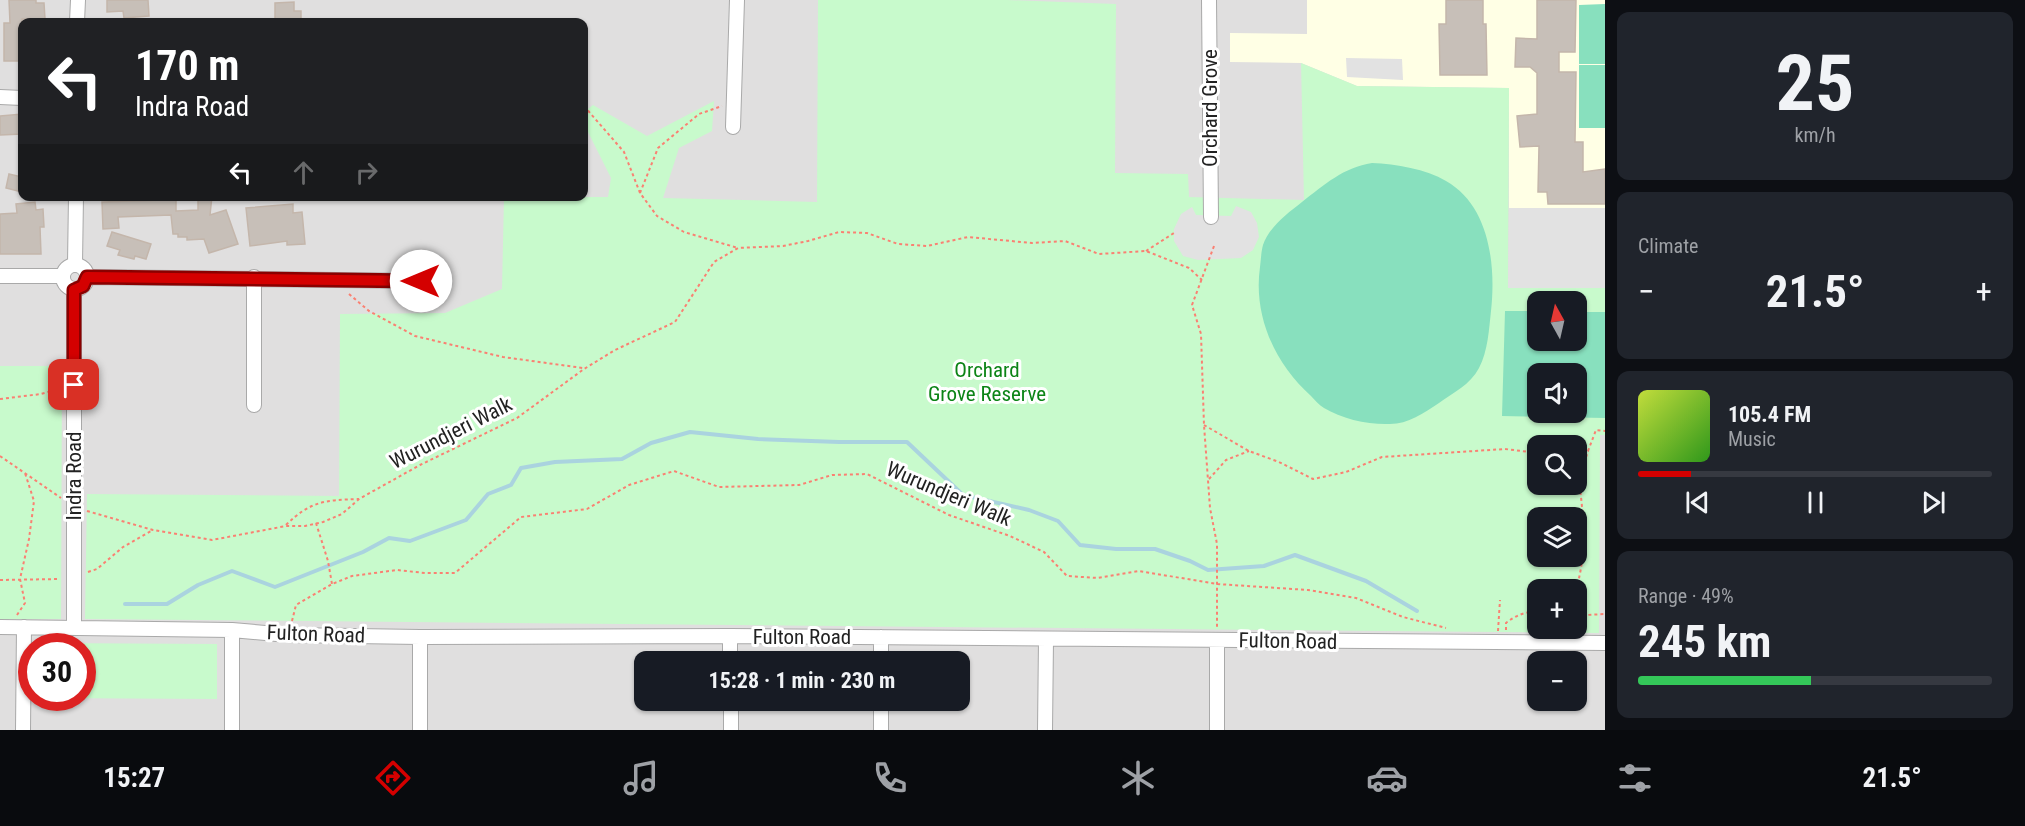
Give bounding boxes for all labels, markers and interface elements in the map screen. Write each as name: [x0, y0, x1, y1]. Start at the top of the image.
text: 25: [1776, 38, 1854, 129]
text: 170 m: [135, 41, 240, 90]
icon: left: [36, 42, 114, 120]
street label: Orchard Grove: [1198, 49, 1222, 167]
text: Indra Road: [135, 91, 249, 123]
text: km/h: [1794, 123, 1836, 147]
icon: left: [224, 156, 257, 189]
icon: ahead: [287, 156, 320, 189]
icon: right: [350, 156, 383, 189]
text: Climate: [1638, 234, 1698, 258]
position arrow: [389, 249, 453, 313]
text: 21.5°: [1766, 265, 1864, 318]
text: −: [1638, 272, 1655, 311]
text: +: [1976, 272, 1992, 311]
north arrow: [1527, 291, 1587, 351]
map controls: [1527, 291, 1587, 711]
park label: Orchard Grove Reserve: [928, 358, 1046, 406]
pin: [48, 359, 99, 410]
button: sound: [1527, 363, 1587, 423]
icon: arrive: [57, 368, 90, 401]
street label: Wurundjeri Walk: [386, 392, 516, 474]
text: 105.4 FM: [1728, 402, 1811, 427]
text: Music: [1728, 427, 1776, 451]
street label: Indra Road: [62, 432, 86, 520]
button: search: [1527, 435, 1587, 495]
street label: Wurundjeri Walk: [883, 457, 1016, 531]
icon: previous: [1681, 486, 1714, 519]
icon: pause: [1799, 486, 1832, 519]
icon: next: [1917, 486, 1950, 519]
button: layers: [1527, 507, 1587, 567]
button: +: [1527, 579, 1587, 639]
text: Range · 49%: [1638, 584, 1734, 608]
text: 245 km: [1638, 615, 1771, 668]
street label: Fulton Road: [266, 620, 366, 648]
street label: Fulton Road: [753, 625, 851, 649]
street label: Fulton Road: [1239, 628, 1337, 654]
speed limit sign: 30: [18, 633, 96, 711]
button: −: [1527, 651, 1587, 711]
text: 15:28 · 1 min · 230 m: [709, 668, 895, 693]
icon: directions: [372, 757, 414, 799]
icon: music: [620, 757, 662, 799]
icon: phone: [869, 757, 911, 799]
icon: climate: [1117, 757, 1159, 799]
icon: car: [1366, 757, 1408, 799]
icon: filters: [1614, 757, 1656, 799]
text: 15:27: [103, 762, 165, 794]
text: 21.5°: [1862, 762, 1922, 794]

